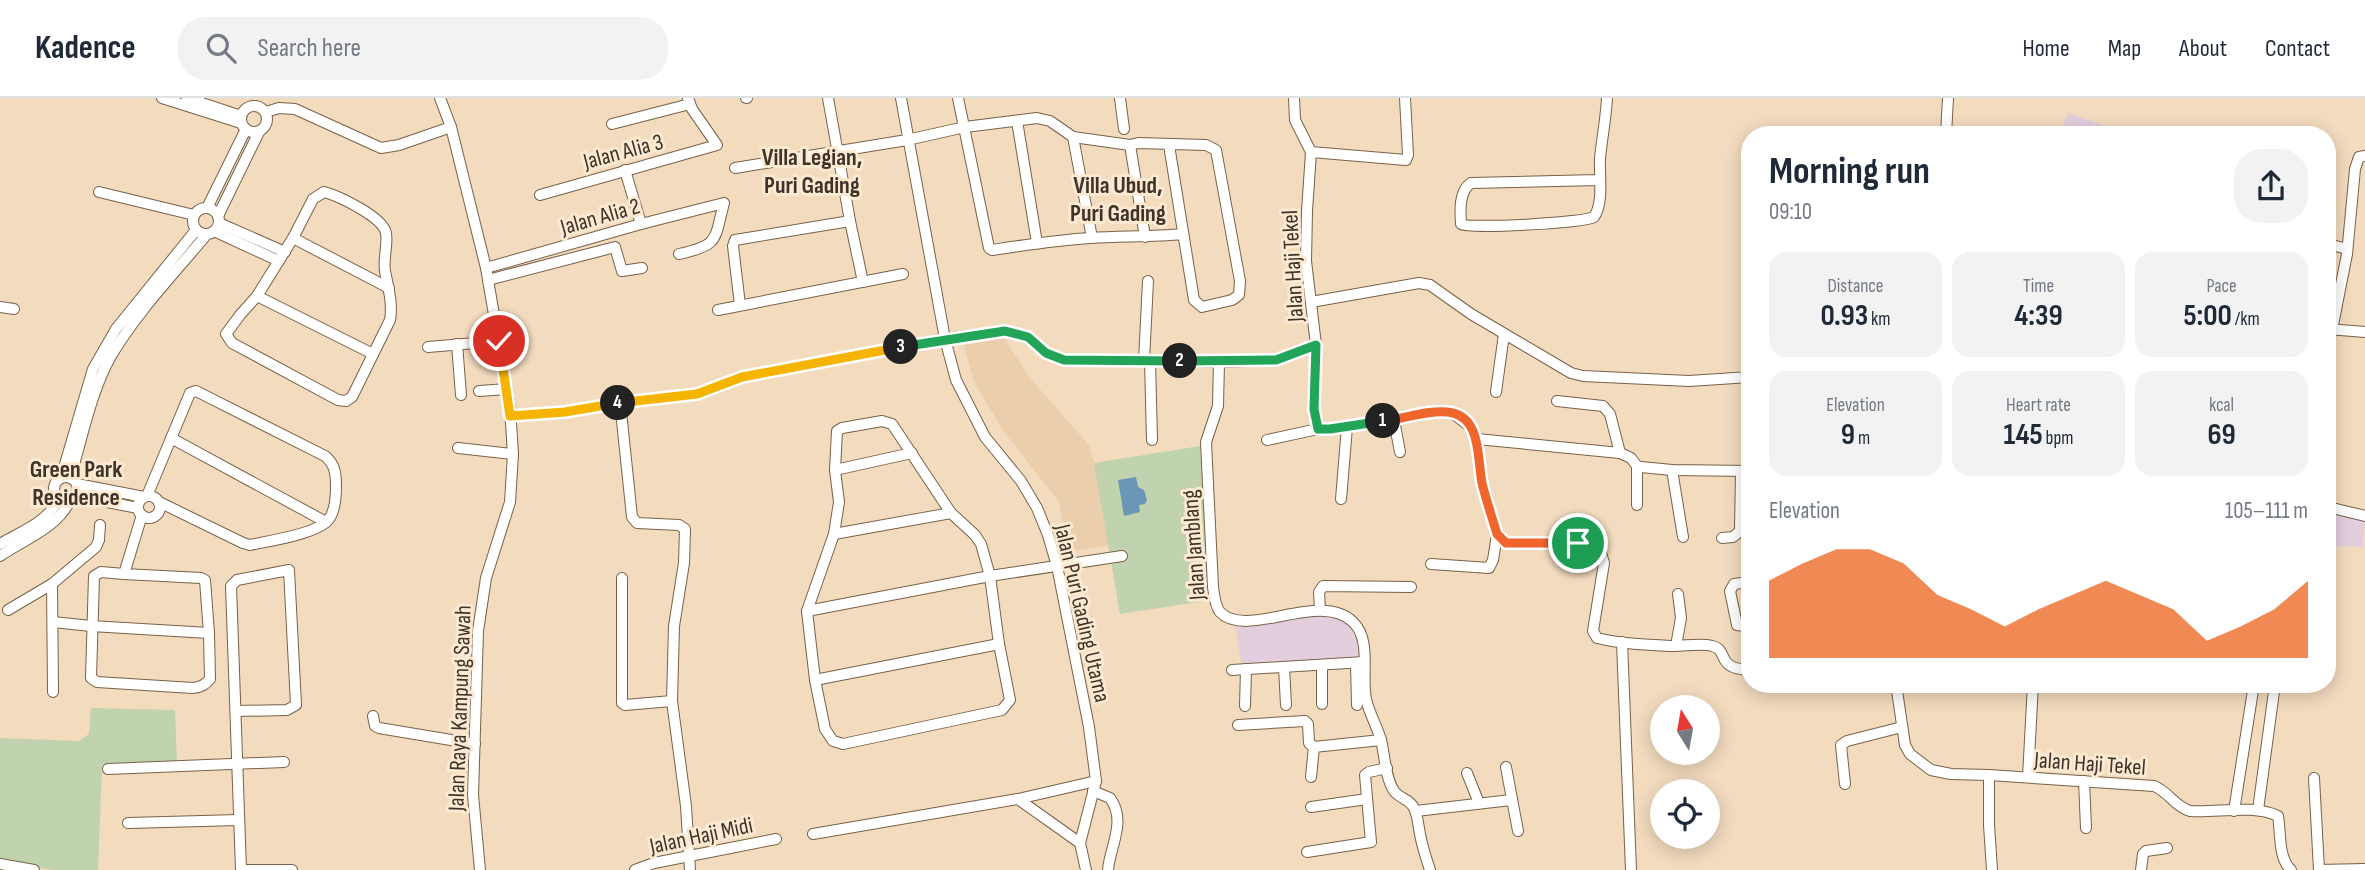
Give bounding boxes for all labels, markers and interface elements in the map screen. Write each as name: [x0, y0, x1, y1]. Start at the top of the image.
search box: [178, 17, 668, 80]
text: Kadence: [35, 28, 136, 68]
icon: search: [202, 29, 240, 67]
text: Search here: [258, 33, 361, 64]
text: Home: [2022, 34, 2070, 63]
text: Map: [2108, 34, 2141, 63]
text: About: [2179, 34, 2227, 63]
text: Contact: [2265, 34, 2330, 63]
street label: Jalan Alia 3: [579, 128, 666, 176]
district label: Villa Legian, Puri Gading: [762, 143, 862, 200]
text: Morning run: [1769, 149, 1930, 194]
button: share: [2234, 149, 2308, 223]
district label: Villa Ubud, Puri Gading: [1070, 171, 1166, 228]
street label: Jalan Alia 2: [556, 192, 643, 242]
text: 09:10: [1769, 198, 1812, 226]
street label: Jalan Haji Tekel: [1276, 209, 1310, 324]
text: Distance: [1827, 275, 1884, 298]
text: Time: [2023, 275, 2054, 298]
text: Pace: [2206, 275, 2237, 298]
text: 0.93: [1820, 298, 1868, 334]
text: 4:39: [2014, 298, 2063, 334]
text: 5:00: [2183, 298, 2232, 334]
text: km: [1868, 308, 1891, 331]
text: /km: [2232, 308, 2260, 331]
pin: [469, 311, 529, 371]
icon: check: [480, 322, 518, 360]
pin: 3: [884, 330, 918, 364]
text: 3: [896, 335, 905, 358]
pin: 2: [1162, 344, 1198, 378]
text: 2: [1175, 349, 1184, 372]
pin: 4: [600, 386, 636, 420]
text: 4: [613, 391, 622, 414]
text: Elevation: [1826, 394, 1885, 417]
text: Heart rate: [2006, 394, 2071, 417]
text: kcal: [2209, 394, 2234, 417]
pin: 1: [1366, 404, 1400, 438]
text: 1: [1379, 409, 1386, 432]
text: 9: [1841, 417, 1855, 453]
text: 145: [2003, 417, 2043, 453]
text: 69: [2207, 417, 2236, 453]
text: m: [1855, 427, 1870, 450]
text: bpm: [2043, 427, 2074, 450]
district label: Green Park Residence: [30, 455, 122, 512]
street label: Jalan Jamblang: [1176, 489, 1212, 602]
text: Elevation: [1769, 497, 1840, 525]
text: 105–111 m: [2225, 497, 2308, 525]
pin: [1548, 513, 1608, 573]
street label: Jalan Puri Gading Utama: [1048, 521, 1116, 705]
icon: arrive: [1559, 524, 1597, 562]
street label: Jalan Raya Kampung Sawah: [442, 605, 478, 812]
north arrow: [1650, 695, 1720, 765]
map controls: [1650, 695, 1720, 849]
street label: Jalan Haji Tekel: [2032, 746, 2147, 782]
button: locate: [1650, 779, 1720, 849]
street label: Jalan Haji Midi: [646, 811, 755, 861]

